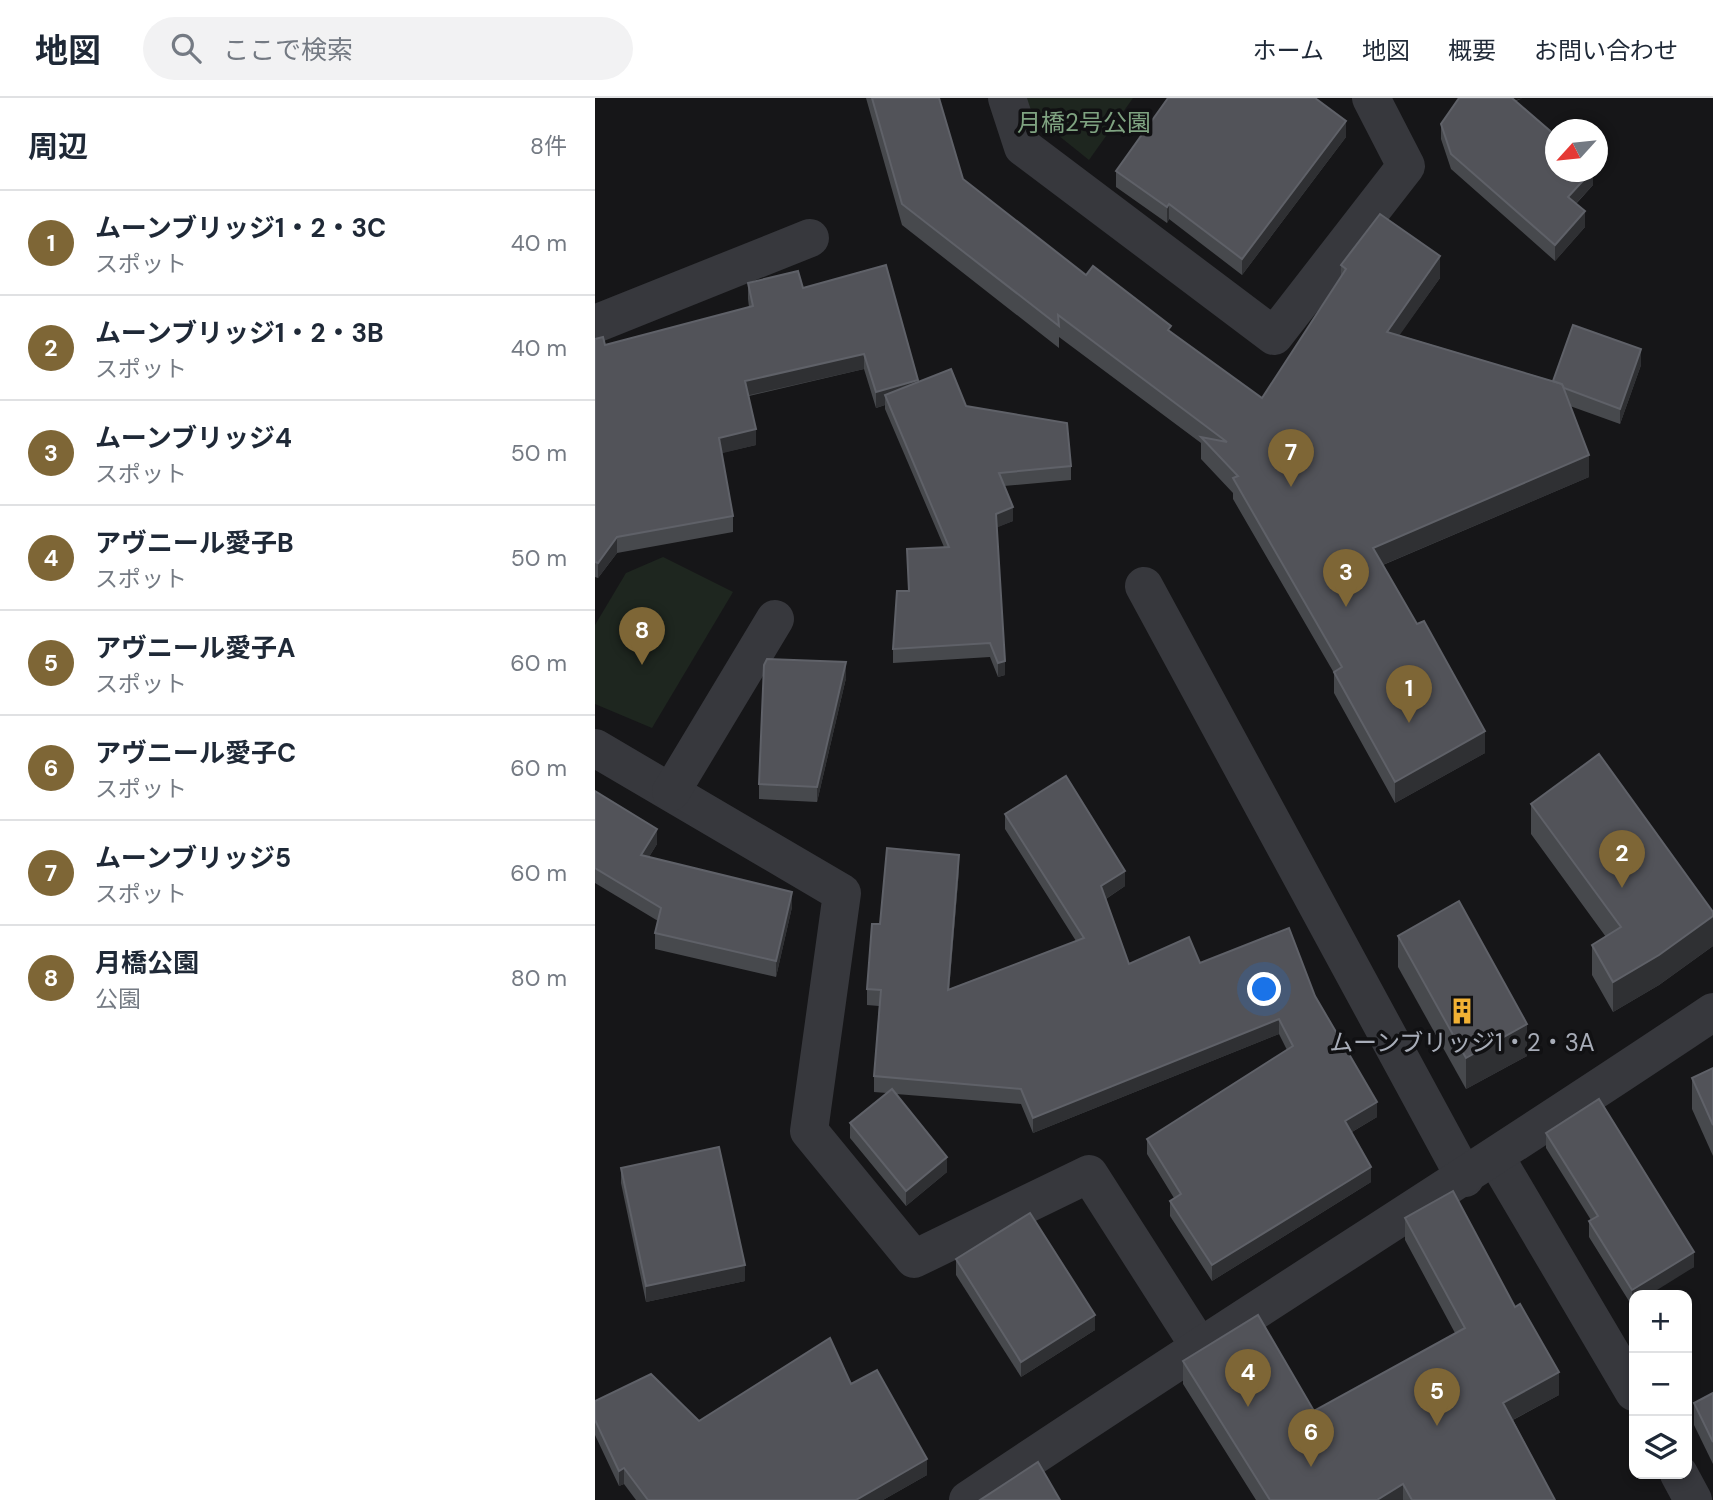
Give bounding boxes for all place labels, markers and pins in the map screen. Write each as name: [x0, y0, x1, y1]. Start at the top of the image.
pin: 7: [1268, 429, 1314, 487]
pin: 3: [1323, 549, 1369, 607]
pin: 8: [619, 607, 665, 665]
pin: 1: [1386, 665, 1432, 723]
pin: 2: [1599, 830, 1645, 888]
building icon: ムーンブリッジ1・2・3A: [1447, 996, 1477, 1026]
place label: ムーンブリッジ1・2・3A: [1329, 1027, 1595, 1058]
pin: 4: [1225, 1349, 1271, 1407]
pin: 5: [1414, 1368, 1460, 1426]
pin: 6: [1288, 1409, 1334, 1467]

